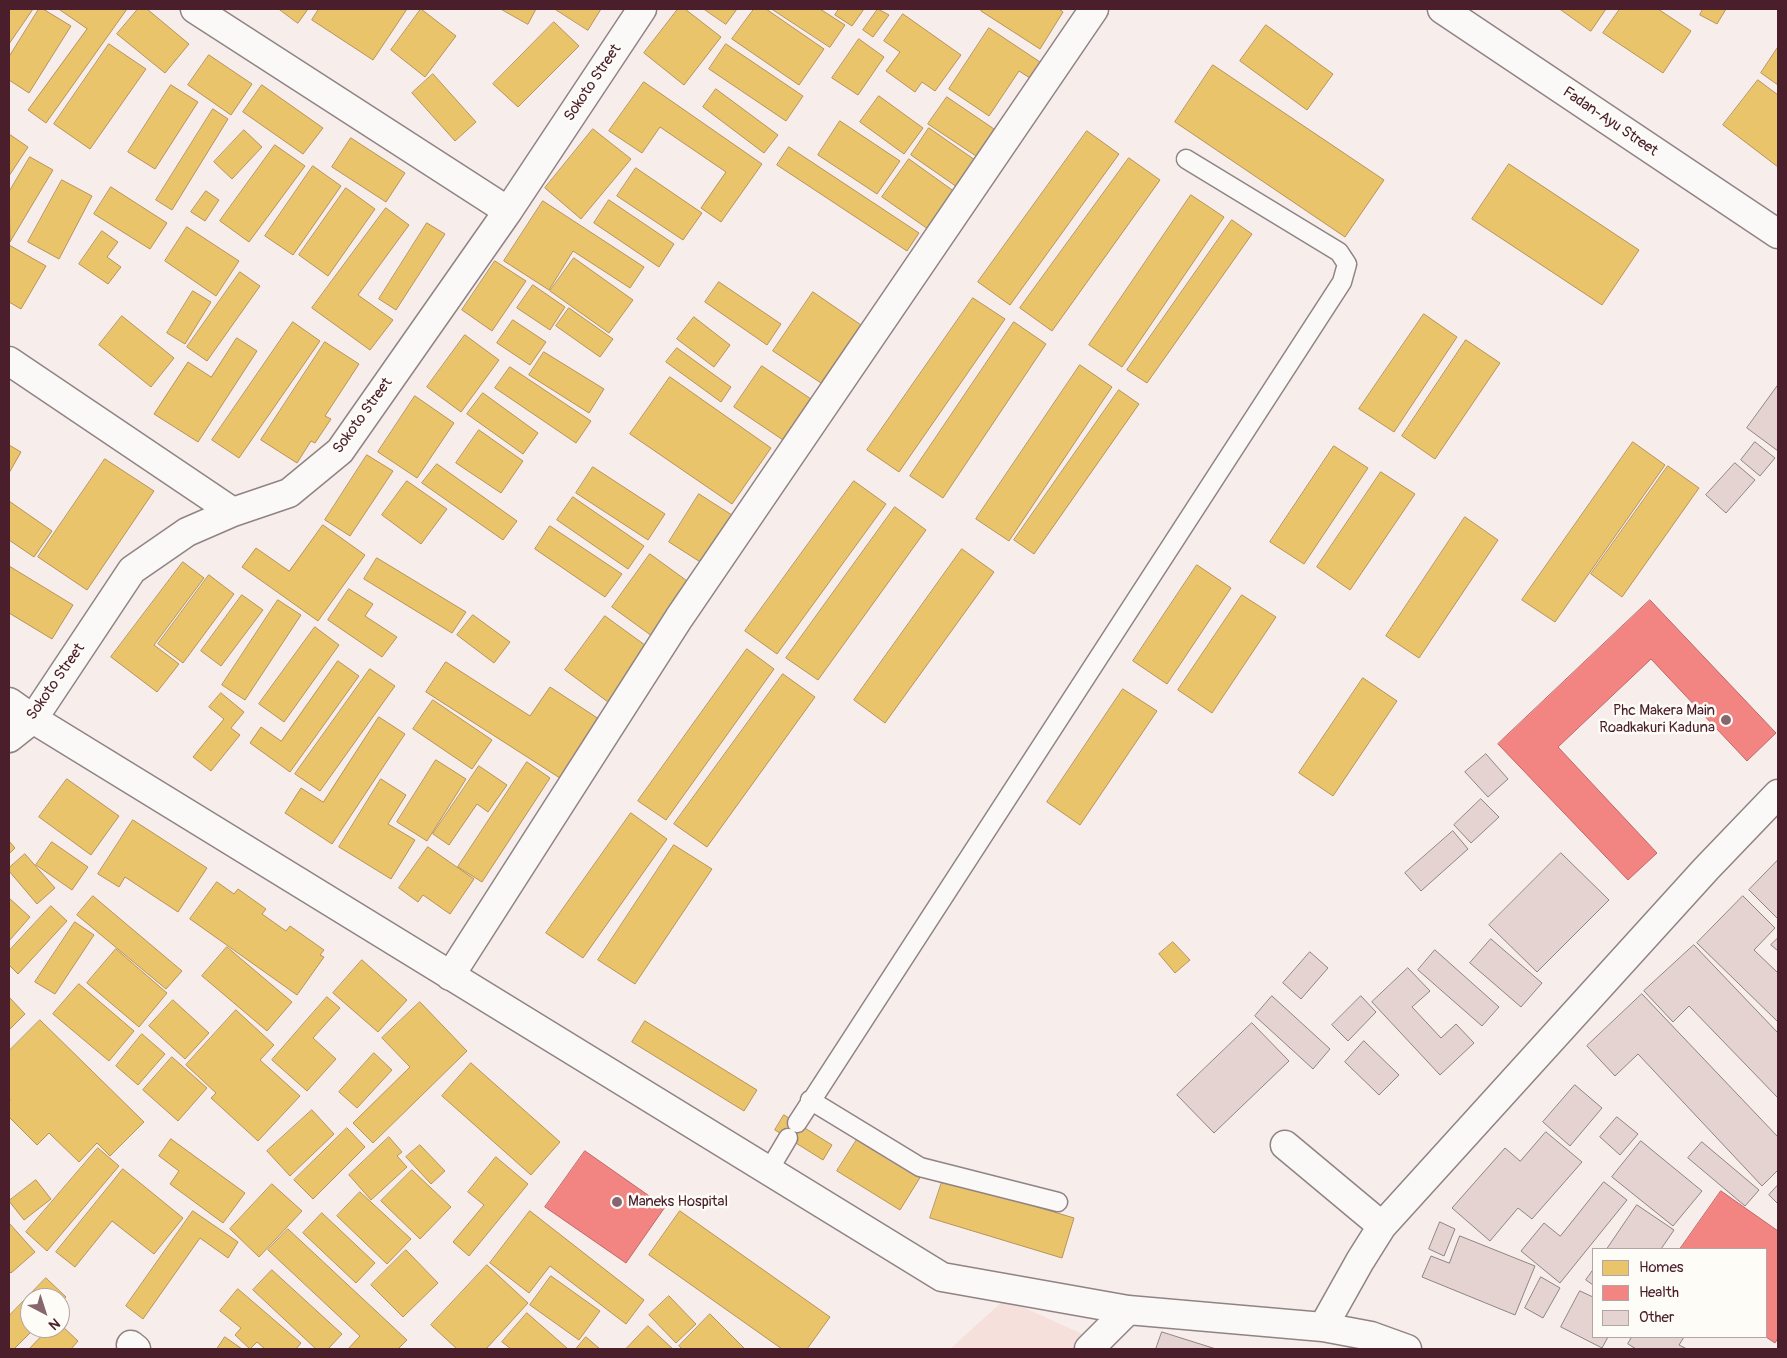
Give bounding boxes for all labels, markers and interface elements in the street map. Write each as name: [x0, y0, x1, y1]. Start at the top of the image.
street label: Sokoto Street: [561, 41, 625, 125]
street label: Fadan-Ayu Street: [1559, 84, 1661, 160]
street label: Sokoto Street: [330, 375, 396, 457]
street label: Sokoto Street: [23, 640, 89, 724]
place label: Phc Makera Main Roadkakuri Kaduna: [1599, 702, 1715, 737]
marker: Phc Makera Main Roadkakuri Kaduna: [1719, 713, 1733, 727]
place label: Maneks Hospital: [628, 1193, 728, 1211]
marker: Maneks Hospital: [610, 1195, 624, 1209]
legend: [1592, 1248, 1767, 1338]
text: Homes: [1639, 1258, 1684, 1277]
text: Health: [1639, 1283, 1679, 1302]
north arrow: [20, 1288, 70, 1338]
text: Other: [1639, 1308, 1674, 1327]
text: N: [45, 1315, 63, 1334]

